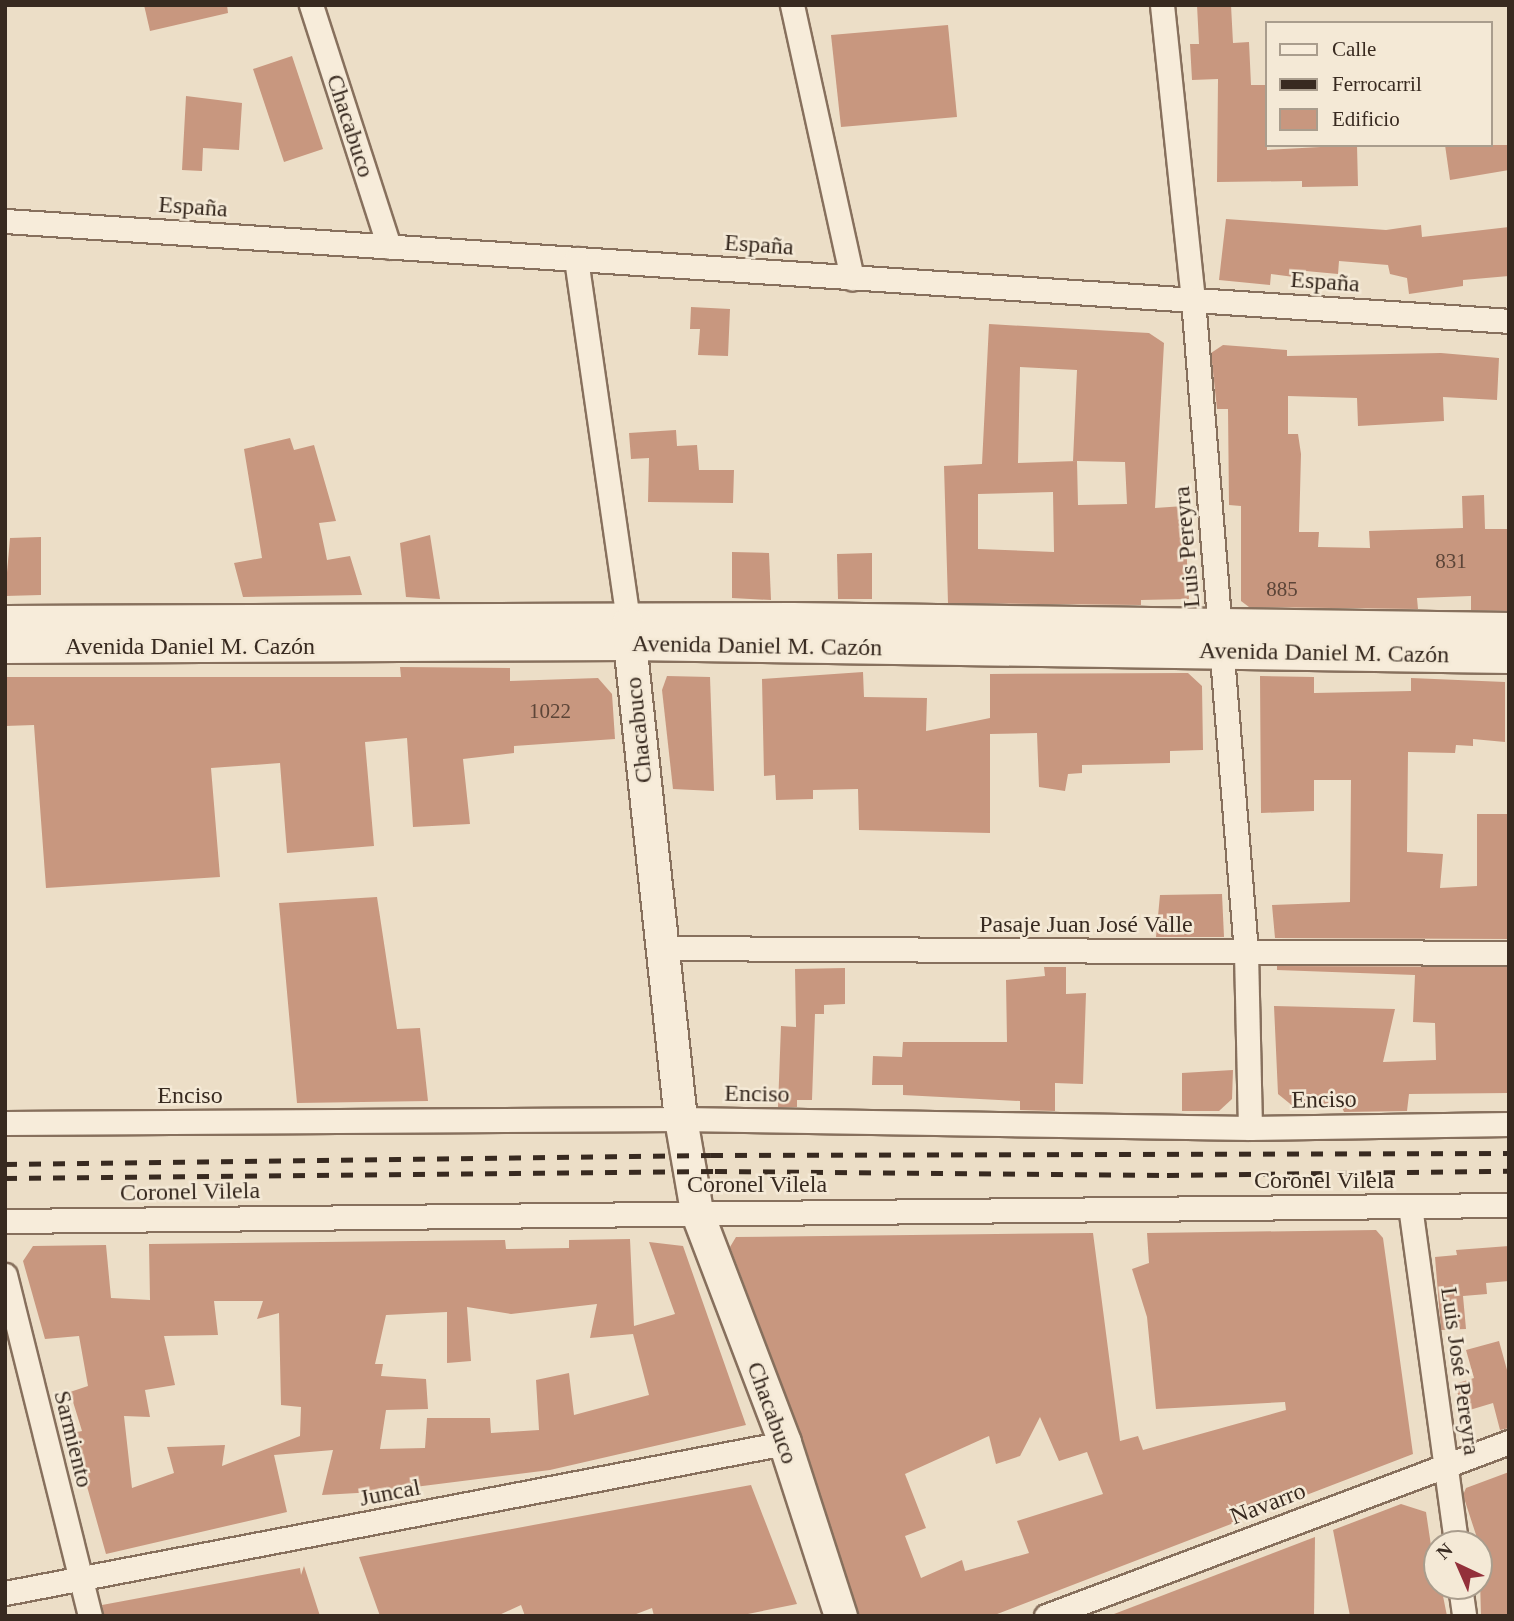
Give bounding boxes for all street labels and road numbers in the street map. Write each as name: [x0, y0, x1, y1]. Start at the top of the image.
street label: Chacabuco: [320, 71, 380, 181]
street label: España: [157, 190, 229, 224]
street label: España: [723, 228, 795, 262]
street label: España: [1289, 265, 1361, 299]
street label: Luis Pereyra: [1167, 485, 1207, 609]
street label: Avenida Daniel M. Cazón: [632, 629, 882, 663]
street label: Avenida Daniel M. Cazón: [65, 633, 315, 661]
street label: Avenida Daniel M. Cazón: [1199, 636, 1449, 670]
street label: Chacabuco: [619, 675, 659, 785]
street label: Pasaje Juan José Valle: [979, 911, 1193, 939]
street label: Enciso: [724, 1079, 790, 1109]
street label: Enciso: [157, 1082, 223, 1110]
street label: Enciso: [1291, 1085, 1357, 1115]
street label: Coronel Vilela: [1254, 1167, 1394, 1195]
street label: Coronel Vilela: [687, 1171, 827, 1199]
street label: Coronel Vilela: [119, 1176, 261, 1208]
street label: Luis José Pereyra: [1434, 1285, 1486, 1457]
street label: Chacabuco: [740, 1358, 804, 1468]
street label: Sarmiento: [47, 1388, 99, 1490]
street label: Juncal: [357, 1473, 423, 1513]
street label: Navarro: [1226, 1476, 1310, 1532]

